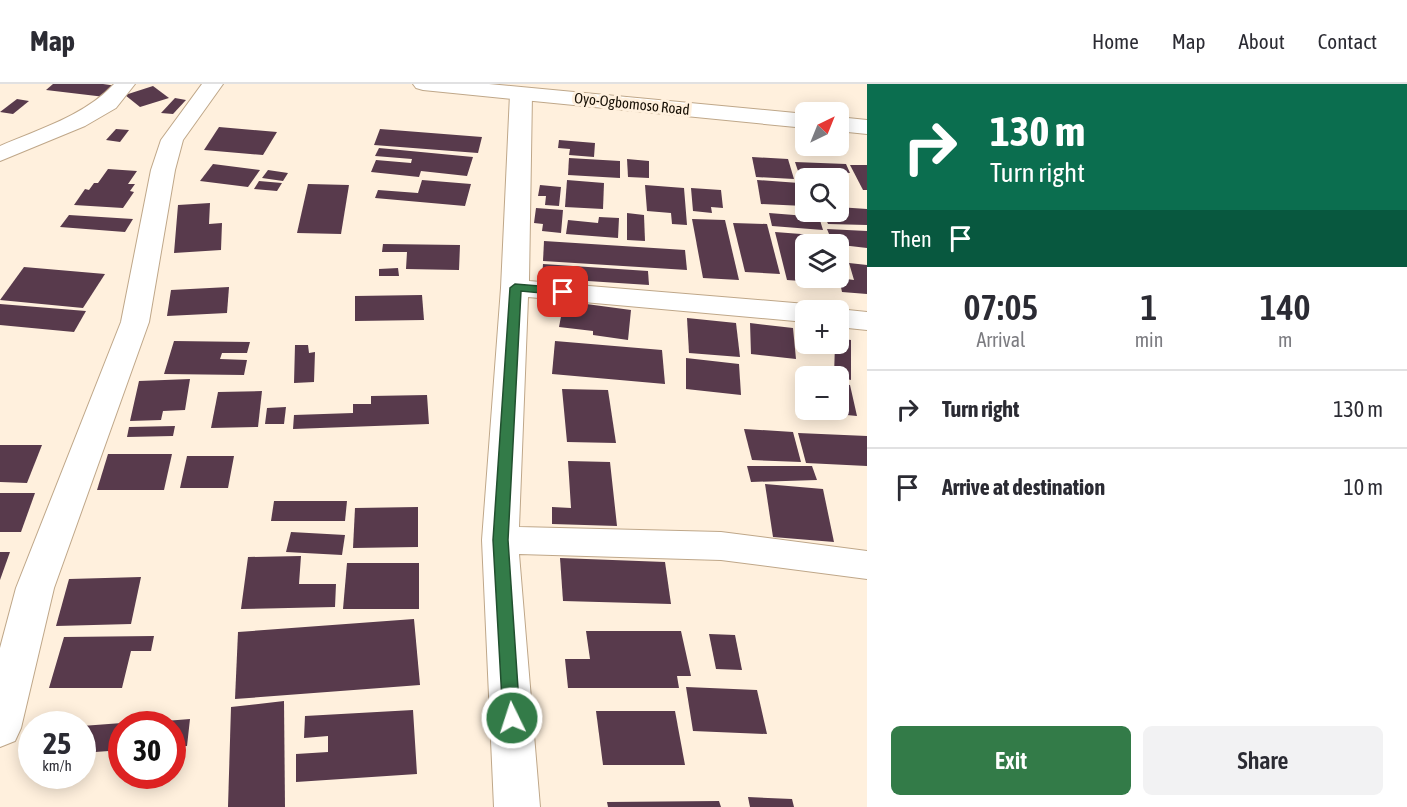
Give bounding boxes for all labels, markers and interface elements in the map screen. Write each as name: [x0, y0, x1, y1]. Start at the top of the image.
text: Map: [30, 25, 75, 57]
text: Home: [1092, 29, 1139, 53]
text: Map: [1172, 29, 1206, 53]
text: About: [1239, 29, 1285, 53]
text: Contact: [1318, 29, 1377, 53]
street label: Oyo-Ogbomoso Road: [574, 89, 691, 118]
north arrow: [795, 102, 849, 156]
map controls: [795, 102, 849, 420]
text: 130 m: [990, 107, 1085, 155]
icon: right: [891, 108, 969, 186]
text: Turn right: [990, 157, 1085, 188]
button: search: [795, 168, 849, 222]
icon: arrive: [944, 222, 977, 255]
text: Then: [891, 226, 932, 252]
button: layers: [795, 234, 849, 288]
pin: [537, 266, 588, 317]
icon: arrive: [546, 275, 579, 308]
text: 07:05: [963, 286, 1038, 328]
text: 1: [1141, 286, 1157, 328]
text: 140: [1260, 286, 1311, 328]
button: +: [795, 300, 849, 354]
text: Arrival: [976, 328, 1025, 351]
text: min: [1135, 328, 1163, 351]
text: m: [1278, 328, 1292, 351]
button: −: [795, 366, 849, 420]
icon: right: [891, 393, 924, 426]
text: Turn right: [942, 396, 1019, 422]
text: 130 m: [1333, 396, 1383, 422]
icon: arrive: [891, 471, 924, 504]
text: Arrive at destination: [942, 474, 1105, 500]
text: 10 m: [1343, 474, 1383, 500]
position arrow: [480, 686, 544, 750]
speed limit sign: 30: [108, 711, 186, 789]
text: 25: [43, 726, 71, 760]
button: Exit: [891, 726, 1131, 795]
button: Share: [1143, 726, 1383, 795]
text: km/h: [42, 757, 72, 774]

